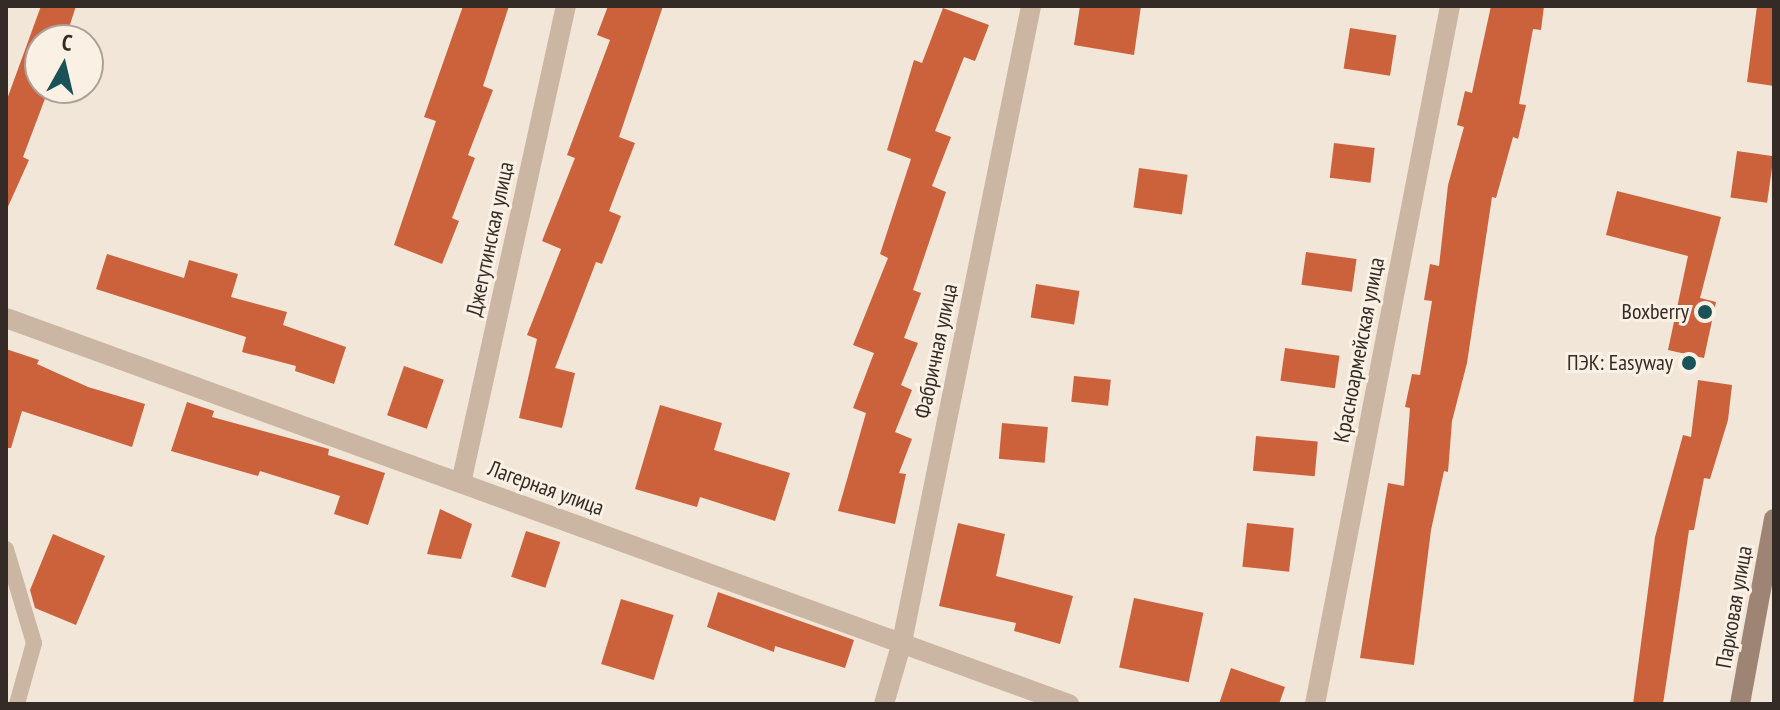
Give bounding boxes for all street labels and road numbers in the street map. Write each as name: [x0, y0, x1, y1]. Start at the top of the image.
street label: Джегутинская улица: [461, 159, 519, 319]
street label: Красноармейская улица: [1328, 255, 1390, 445]
street label: Фабричная улица: [909, 281, 963, 421]
street label: Лагерная улица: [484, 455, 608, 521]
street label: Парковая улица: [1710, 544, 1758, 670]

